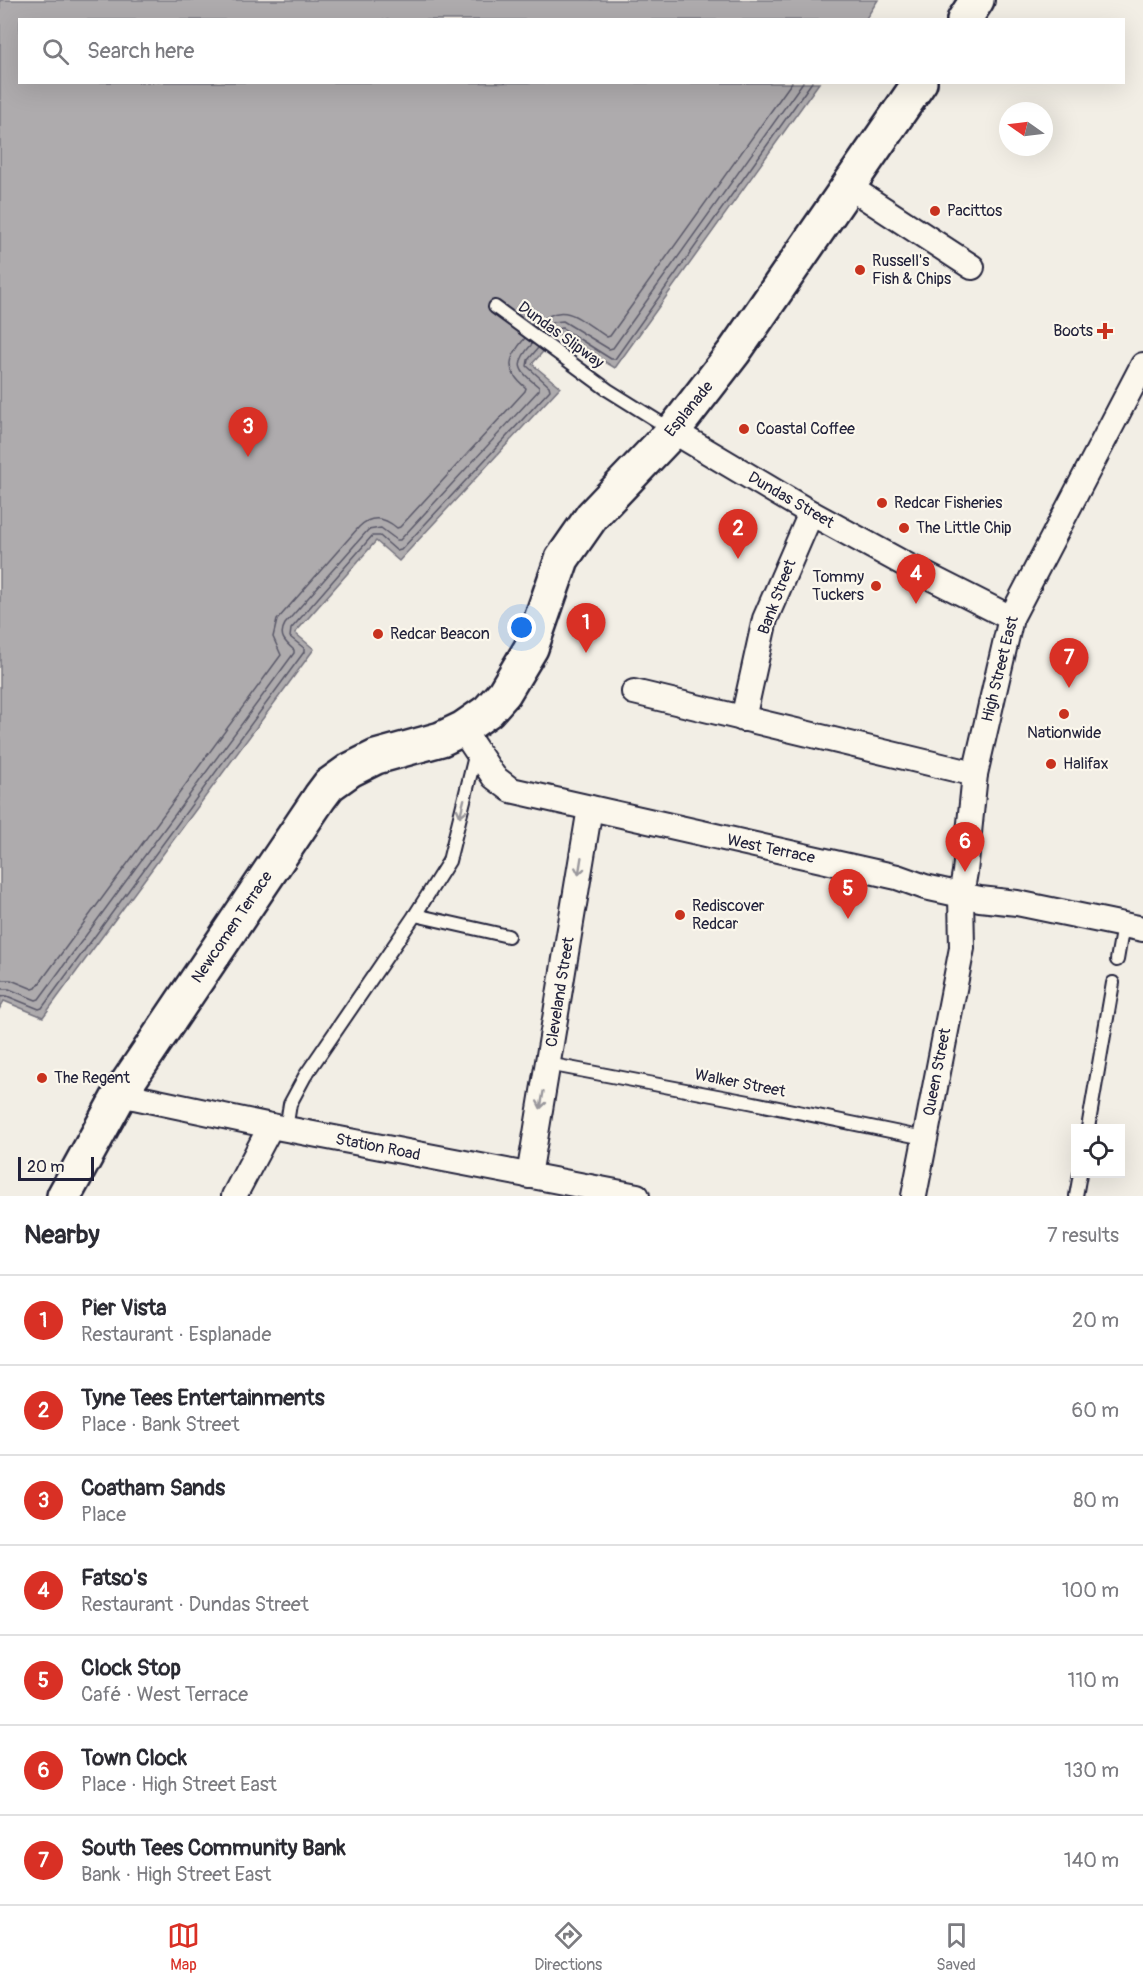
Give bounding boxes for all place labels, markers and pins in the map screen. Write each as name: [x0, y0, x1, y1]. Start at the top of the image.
place label: Pacittos: [947, 201, 1002, 221]
marker: Pacittos: [928, 204, 942, 218]
place label: Russell's Fish & Chips: [872, 251, 951, 289]
marker: Russell's Fish & Chips: [853, 263, 867, 277]
place label: Boots: [1053, 321, 1093, 341]
marker: Boots: [1098, 324, 1112, 338]
pin: 3: [228, 408, 268, 457]
place label: Coastal Coffee: [756, 419, 855, 439]
marker: Coastal Coffee: [737, 422, 751, 436]
place label: Redcar Fisheries: [894, 493, 1002, 513]
marker: Redcar Fisheries: [875, 496, 889, 510]
pin: 2: [718, 510, 758, 559]
place label: The Little Chip: [916, 518, 1012, 538]
marker: The Little Chip: [897, 521, 911, 535]
pin: 4: [896, 554, 936, 604]
place label: Tommy Tuckers: [812, 567, 864, 605]
marker: Tommy Tuckers: [869, 579, 883, 593]
pin: 1: [566, 604, 606, 653]
place label: Redcar Beacon: [390, 624, 490, 644]
marker: Redcar Beacon: [371, 627, 385, 641]
pin: 7: [1050, 638, 1088, 688]
marker: Nationwide: [1057, 707, 1071, 721]
place label: Nationwide: [1027, 723, 1101, 743]
place label: Halifax: [1063, 754, 1109, 774]
marker: Halifax: [1044, 757, 1058, 771]
pin: 6: [946, 822, 984, 872]
pin: 5: [828, 870, 868, 919]
place label: Rediscover Redcar: [692, 896, 765, 934]
marker: Rediscover Redcar: [673, 908, 687, 922]
place label: The Regent: [54, 1068, 130, 1088]
marker: The Regent: [35, 1071, 49, 1085]

